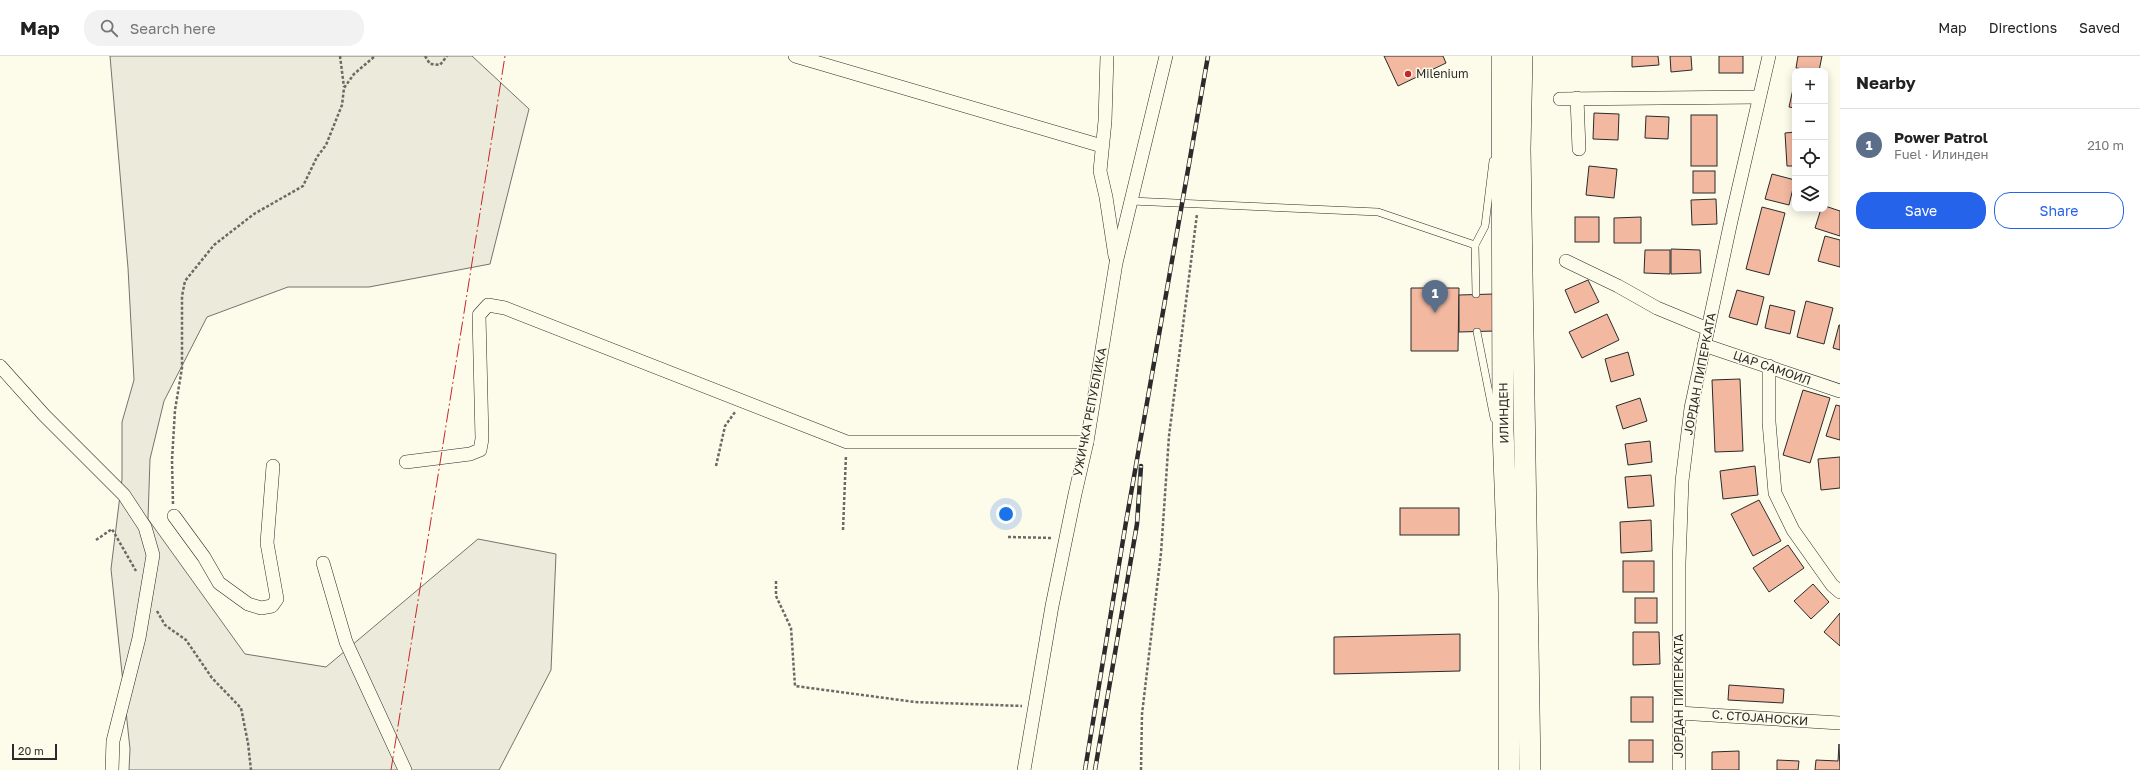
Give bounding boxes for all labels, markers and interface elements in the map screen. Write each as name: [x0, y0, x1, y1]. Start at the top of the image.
search box: [84, 10, 364, 46]
text: Map: [20, 16, 60, 39]
icon: search: [98, 17, 120, 39]
text: Search here: [130, 19, 216, 37]
text: Map: [1938, 19, 1967, 36]
text: Directions: [1989, 19, 2057, 36]
text: Saved: [2079, 19, 2120, 36]
place label: Milenium: [1416, 66, 1469, 81]
map controls: [1792, 68, 1828, 212]
button: +: [1792, 68, 1828, 104]
marker: Milenium: [1403, 69, 1413, 79]
text: Nearby: [1856, 72, 1916, 93]
button: −: [1792, 104, 1828, 140]
text: Power Patrol: [1894, 128, 1988, 146]
text: 1: [1866, 137, 1872, 153]
text: 210 m: [2087, 137, 2124, 153]
button: locate: [1792, 140, 1828, 176]
text: Fuel · Илинден: [1894, 146, 1988, 162]
button: layers: [1792, 176, 1828, 212]
button: Save: [1856, 192, 1986, 229]
button: Share: [1994, 192, 2124, 229]
pin: 1: [1422, 280, 1448, 313]
street label: ЈОРДАН ПИПЕРКАТА: [1680, 311, 1719, 436]
street label: УЖИЧКА РЕПУБЛИКА: [1070, 346, 1109, 478]
street label: ЦАР САМОИЛ: [1731, 347, 1813, 388]
street label: ИЛИНДЕН: [1495, 382, 1512, 444]
your location: [996, 504, 1016, 524]
street label: ЈОРДАН ПИПЕРКАТА: [1671, 634, 1686, 758]
street label: С. СТОЈАНОСКИ: [1711, 707, 1809, 728]
scale bar: [12, 742, 57, 761]
text: 20 m: [18, 744, 44, 757]

